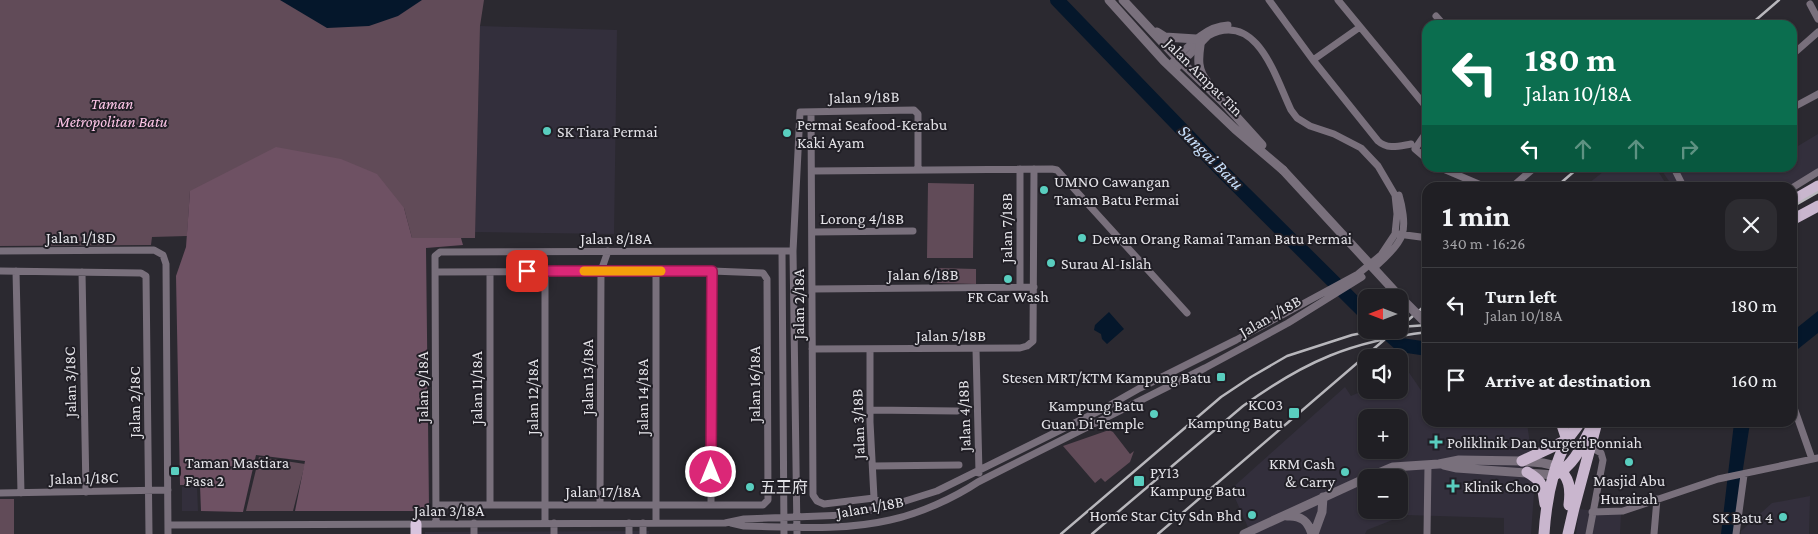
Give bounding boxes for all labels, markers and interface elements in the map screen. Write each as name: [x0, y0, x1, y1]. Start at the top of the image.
street label: Jalan Ampat Tin: [1159, 33, 1247, 120]
icon: left: [1442, 40, 1507, 105]
text: 180 m: [1525, 40, 1616, 79]
text: Jalan 10/18A: [1525, 81, 1631, 106]
street label: Jalan 9/18B: [827, 88, 900, 107]
park label: Taman Metropolitan Batu: [55, 95, 168, 131]
place label: Permai Seafood-Kerabu Kaki Ayam: [797, 116, 948, 152]
water label: Sungai Batu: [1174, 120, 1248, 194]
place label: SK Tiara Permai: [557, 123, 658, 140]
marker: SK Tiara Permai: [541, 125, 553, 137]
marker: Permai Seafood-Kerabu Kaki Ayam: [781, 127, 793, 139]
icon: left: [1516, 135, 1544, 163]
icon: ahead: [1569, 135, 1597, 163]
icon: ahead: [1622, 135, 1650, 163]
icon: right: [1675, 135, 1703, 163]
place label: UMNO Cawangan Taman Batu Permai: [1054, 173, 1179, 208]
marker: UMNO Cawangan Taman Batu Permai: [1038, 184, 1050, 196]
street label: Jalan 7/18B: [998, 193, 1016, 265]
text: 1 min: [1442, 199, 1510, 232]
button: close: [1725, 199, 1777, 251]
street label: Lorong 4/18B: [820, 210, 904, 228]
street label: Jalan 1/18D: [44, 229, 116, 247]
street label: Jalan 8/18A: [578, 230, 653, 248]
place label: Dewan Orang Ramai Taman Batu Permai: [1092, 230, 1352, 248]
marker: Dewan Orang Ramai Taman Batu Permai: [1076, 232, 1088, 244]
text: 340 m · 16:26: [1442, 235, 1525, 252]
pin: [506, 250, 548, 292]
place label: Surau Al-Islah: [1061, 255, 1152, 272]
icon: arrive: [513, 257, 541, 285]
marker: Surau Al-Islah: [1045, 257, 1057, 269]
street label: Jalan 6/18B: [886, 266, 959, 284]
street label: Jalan 2/18A: [790, 268, 808, 341]
marker: FR Car Wash: [1002, 273, 1014, 285]
text: Turn left: [1485, 286, 1557, 307]
place label: FR Car Wash: [967, 288, 1049, 305]
north arrow: [1358, 289, 1408, 339]
map controls: [1358, 289, 1408, 519]
icon: left: [1442, 291, 1470, 319]
street label: Jalan 1/18B: [1235, 292, 1304, 342]
text: 180 m: [1731, 295, 1777, 316]
text: Jalan 10/18A: [1485, 307, 1562, 324]
street label: Jalan 5/18B: [914, 327, 986, 345]
street label: Jalan 13/18A: [579, 338, 597, 417]
street label: Jalan 16/18A: [746, 345, 764, 424]
street label: Jalan 3/18C: [61, 346, 80, 420]
button: sound: [1358, 349, 1408, 399]
street label: Jalan 11/18A: [468, 350, 486, 427]
street label: Jalan 9/18A: [414, 351, 432, 424]
street label: Jalan 12/18A: [524, 358, 542, 437]
street label: Jalan 14/18A: [634, 358, 652, 437]
street label: Jalan 2/18C: [126, 366, 144, 440]
icon: arrive: [1442, 366, 1470, 394]
place label: Stesen MRT/KTM Kampung Batu: [1002, 369, 1212, 387]
text: Arrive at destination: [1485, 370, 1651, 391]
text: 160 m: [1731, 370, 1777, 391]
marker: Stesen MRT/KTM Kampung Batu: [1215, 371, 1227, 383]
street label: Jalan 4/18B: [954, 380, 975, 454]
street label: Jalan 3/18B: [848, 388, 869, 461]
place label: KC03 Kampung Batu: [1188, 396, 1284, 432]
place label: Kampung Batu Guan Di Temple: [1041, 397, 1145, 433]
marker: KC03 Kampung Batu: [1287, 406, 1301, 420]
marker: Kampung Batu Guan Di Temple: [1148, 408, 1160, 420]
button: +: [1358, 409, 1408, 459]
place label: Poliklinik Dan Surgeri Ponniah: [1447, 434, 1643, 452]
marker: Poliklinik Dan Surgeri Ponniah: [1429, 435, 1443, 449]
position arrow: [684, 445, 736, 497]
place label: Taman Mastiara Fasa 2: [185, 454, 290, 489]
place label: KRM Cash & Carry: [1269, 455, 1336, 491]
marker: Masjid Abu Hurairah: [1623, 456, 1635, 468]
place label: PY13 Kampung Batu: [1150, 464, 1246, 500]
marker: Taman Mastiara Fasa 2: [169, 465, 181, 477]
marker: KRM Cash & Carry: [1339, 466, 1351, 478]
street label: Jalan 1/18C: [47, 469, 119, 488]
button: −: [1358, 469, 1408, 519]
place label: Masjid Abu Hurairah: [1593, 472, 1666, 507]
marker: PY13 Kampung Batu: [1132, 474, 1146, 488]
place label: Klinik Choo: [1464, 478, 1539, 495]
place label: 五王府: [760, 479, 808, 496]
marker: Klinik Choo: [1446, 479, 1460, 493]
marker: 五王府: [744, 481, 756, 493]
street label: Jalan 17/18A: [563, 483, 642, 501]
street label: Jalan 1/18B: [833, 493, 905, 523]
street label: Jalan 3/18A: [412, 502, 485, 520]
place label: Home Star City Sdn Bhd: [1089, 507, 1243, 525]
marker: Home Star City Sdn Bhd: [1246, 509, 1258, 521]
place label: SK Batu 4: [1712, 509, 1773, 526]
marker: SK Batu 4: [1777, 511, 1789, 523]

